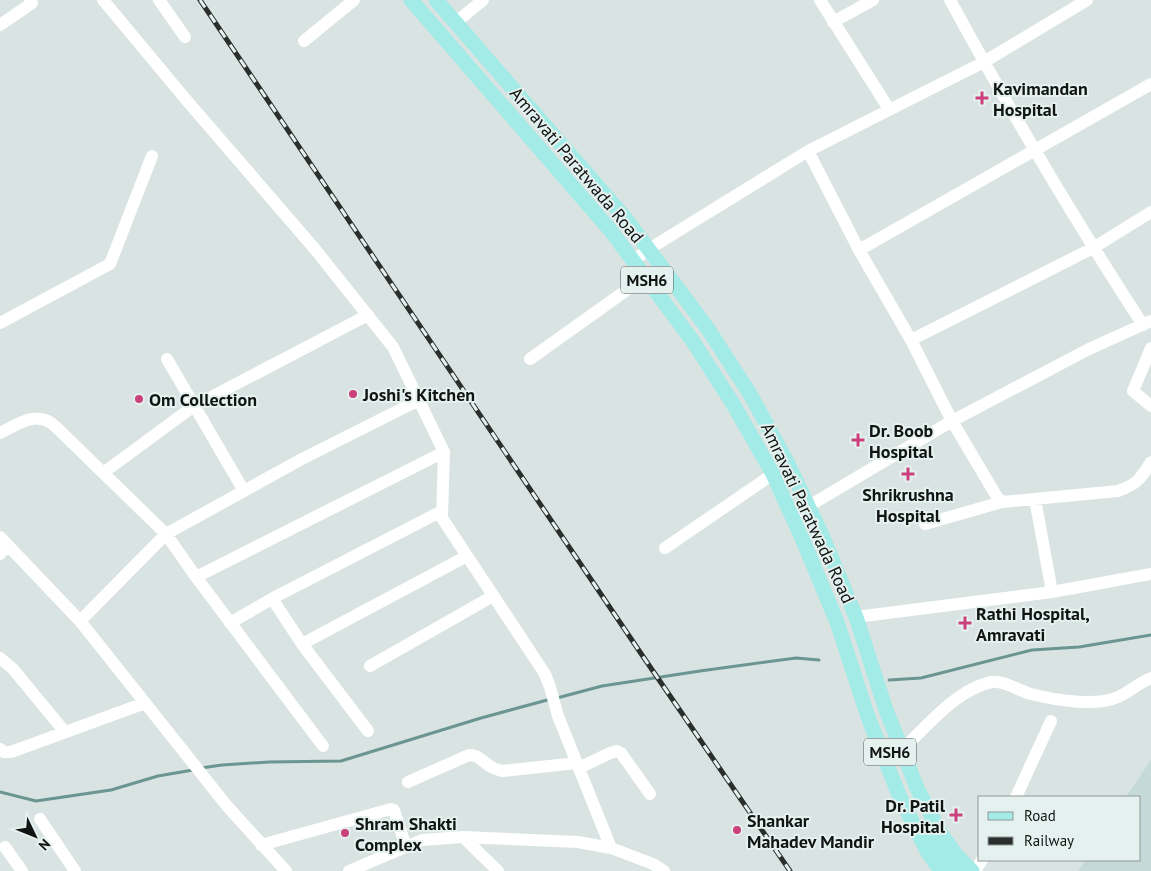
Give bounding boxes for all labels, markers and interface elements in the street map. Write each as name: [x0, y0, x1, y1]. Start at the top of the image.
place label: Kavimandan Hospital: [993, 77, 1088, 121]
street label: Amravati Paratwada Road: [505, 82, 649, 248]
marker: Kavimandan Hospital: [975, 91, 989, 105]
road number: MSH6: [621, 266, 673, 294]
place label: Joshi's Kitchen: [362, 383, 475, 406]
place label: Om Collection: [149, 388, 257, 411]
marker: Joshi's Kitchen: [347, 388, 359, 400]
marker: Om Collection: [133, 393, 145, 405]
street label: Amravati Paratwada Road: [756, 419, 860, 607]
place label: Dr. Boob Hospital: [869, 419, 934, 463]
marker: Dr. Boob Hospital: [851, 433, 865, 447]
marker: Shrikrushna Hospital: [901, 467, 915, 481]
place label: Shrikrushna Hospital: [862, 483, 954, 527]
place label: Rathi Hospital, Amravati: [976, 602, 1090, 646]
marker: Rathi Hospital, Amravati: [958, 616, 972, 630]
road number: MSH6: [864, 739, 916, 766]
place label: Dr. Patil Hospital: [881, 794, 946, 838]
legend: [978, 796, 1141, 861]
text: Road: [1024, 806, 1056, 825]
marker: Dr. Patil Hospital: [949, 808, 963, 822]
place label: Shankar Mahadev Mandir: [747, 809, 875, 853]
north arrow: [10, 811, 60, 861]
place label: Shram Shakti Complex: [355, 812, 457, 856]
marker: Shankar Mahadev Mandir: [731, 824, 743, 836]
marker: Shram Shakti Complex: [339, 827, 351, 839]
text: Railway: [1024, 831, 1074, 850]
text: N: [35, 835, 54, 854]

